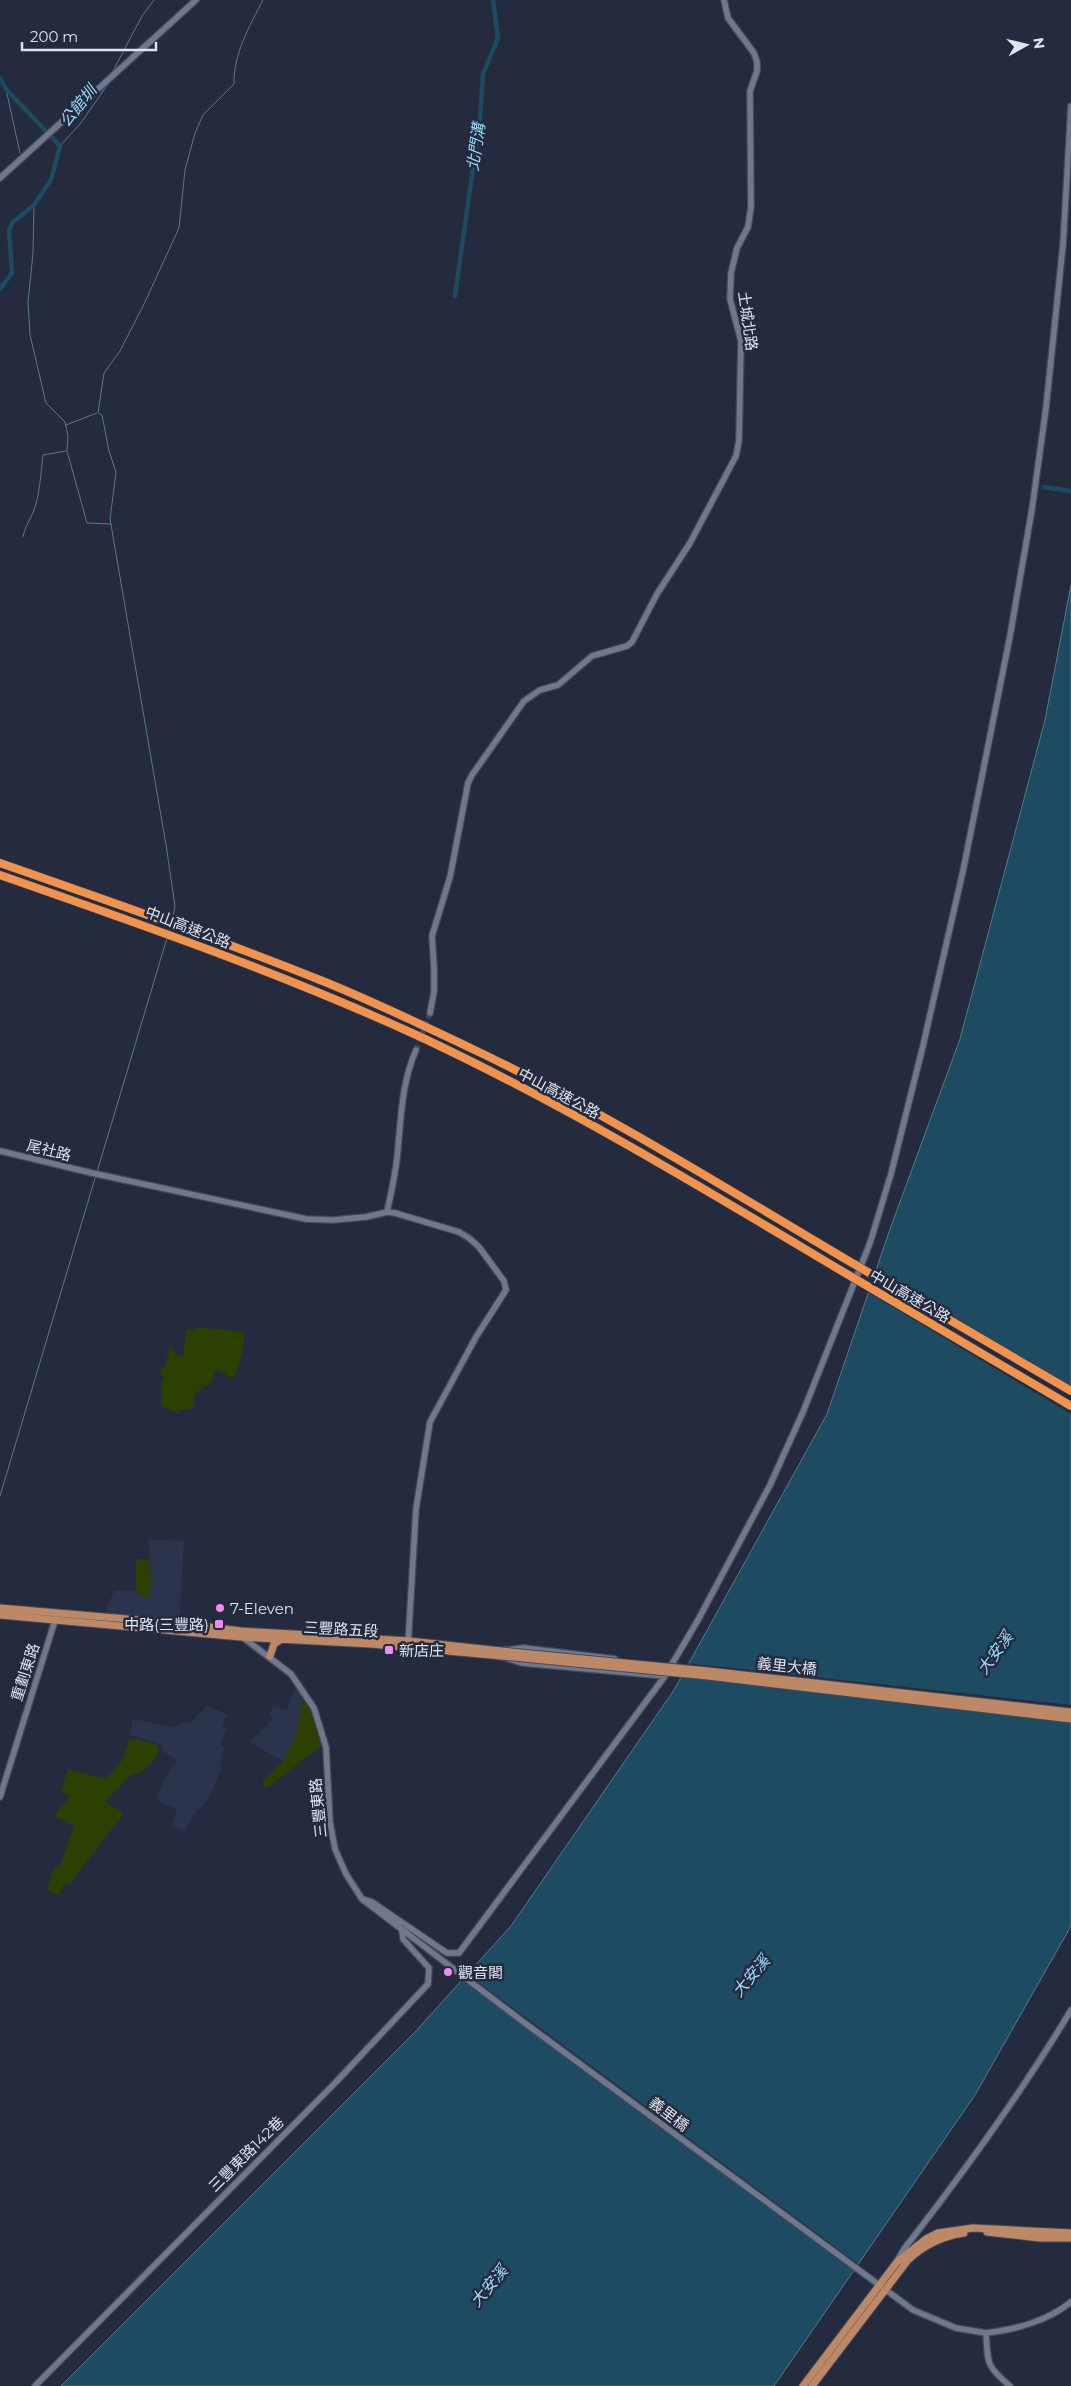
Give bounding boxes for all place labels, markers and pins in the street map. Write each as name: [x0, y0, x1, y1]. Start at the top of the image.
place label: 7-Eleven: [230, 1599, 294, 1618]
marker: 7-Eleven: [214, 1602, 226, 1614]
place label: 中路(三豐路): [124, 1615, 209, 1634]
marker: 中路(三豐路): [213, 1618, 225, 1630]
place label: 新店庄: [399, 1641, 444, 1660]
marker: 新店庄: [383, 1644, 395, 1656]
place label: 觀音閣: [458, 1963, 503, 1982]
marker: 觀音閣: [442, 1966, 454, 1978]

